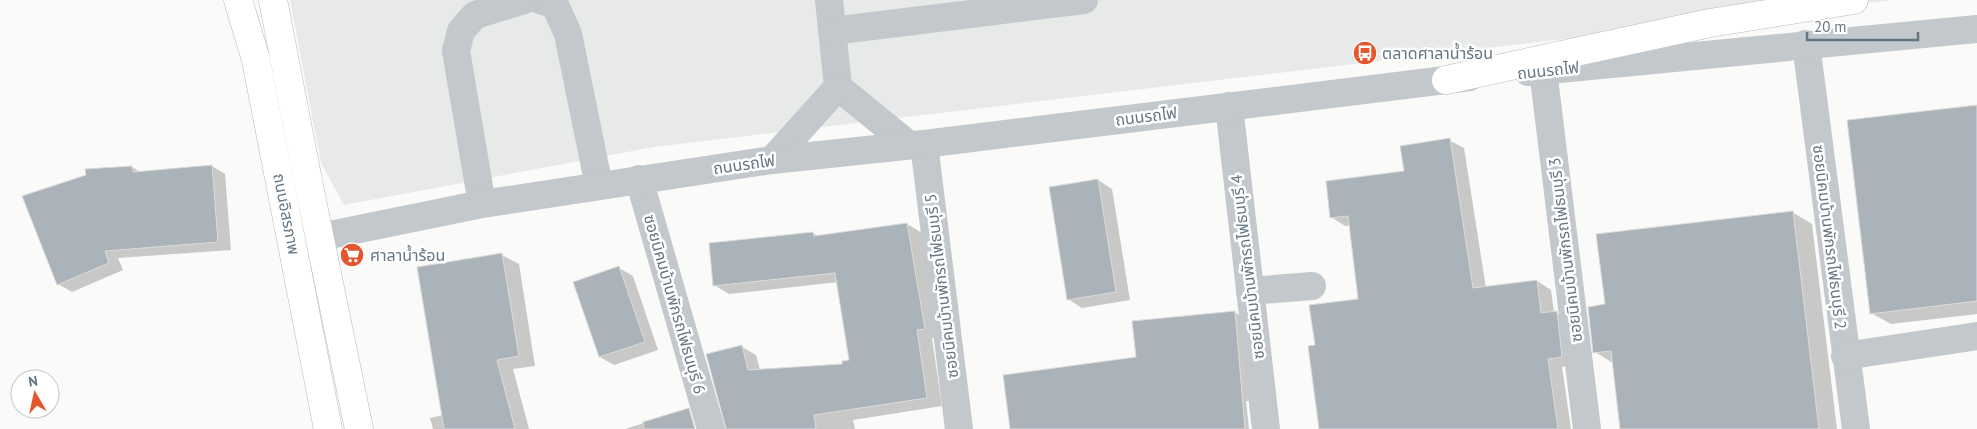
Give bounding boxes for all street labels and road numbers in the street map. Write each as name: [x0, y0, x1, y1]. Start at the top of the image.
street label: ถนนรถไฟ: [1516, 57, 1580, 83]
street label: ถนนรถไฟ: [1114, 102, 1178, 130]
street label: ซอยนิคมบ้านพักรถไฟธนบุรี 2: [1809, 144, 1851, 330]
street label: ถนนรถไฟ: [712, 150, 776, 178]
street label: ซอยนิคมบ้านพักรถไฟธนบุรี 3: [1544, 157, 1586, 343]
street label: ถนนอิสรภาพ: [269, 172, 305, 256]
street label: ซอยนิคมบ้านพักรถไฟธนบุรี 4: [1226, 173, 1268, 360]
street label: ซอยนิคมบ้านพักรถไฟธนบุรี 5: [920, 193, 962, 379]
street label: ซอยนิคมบ้านพักรถไฟธนบุรี 6: [640, 212, 710, 396]

